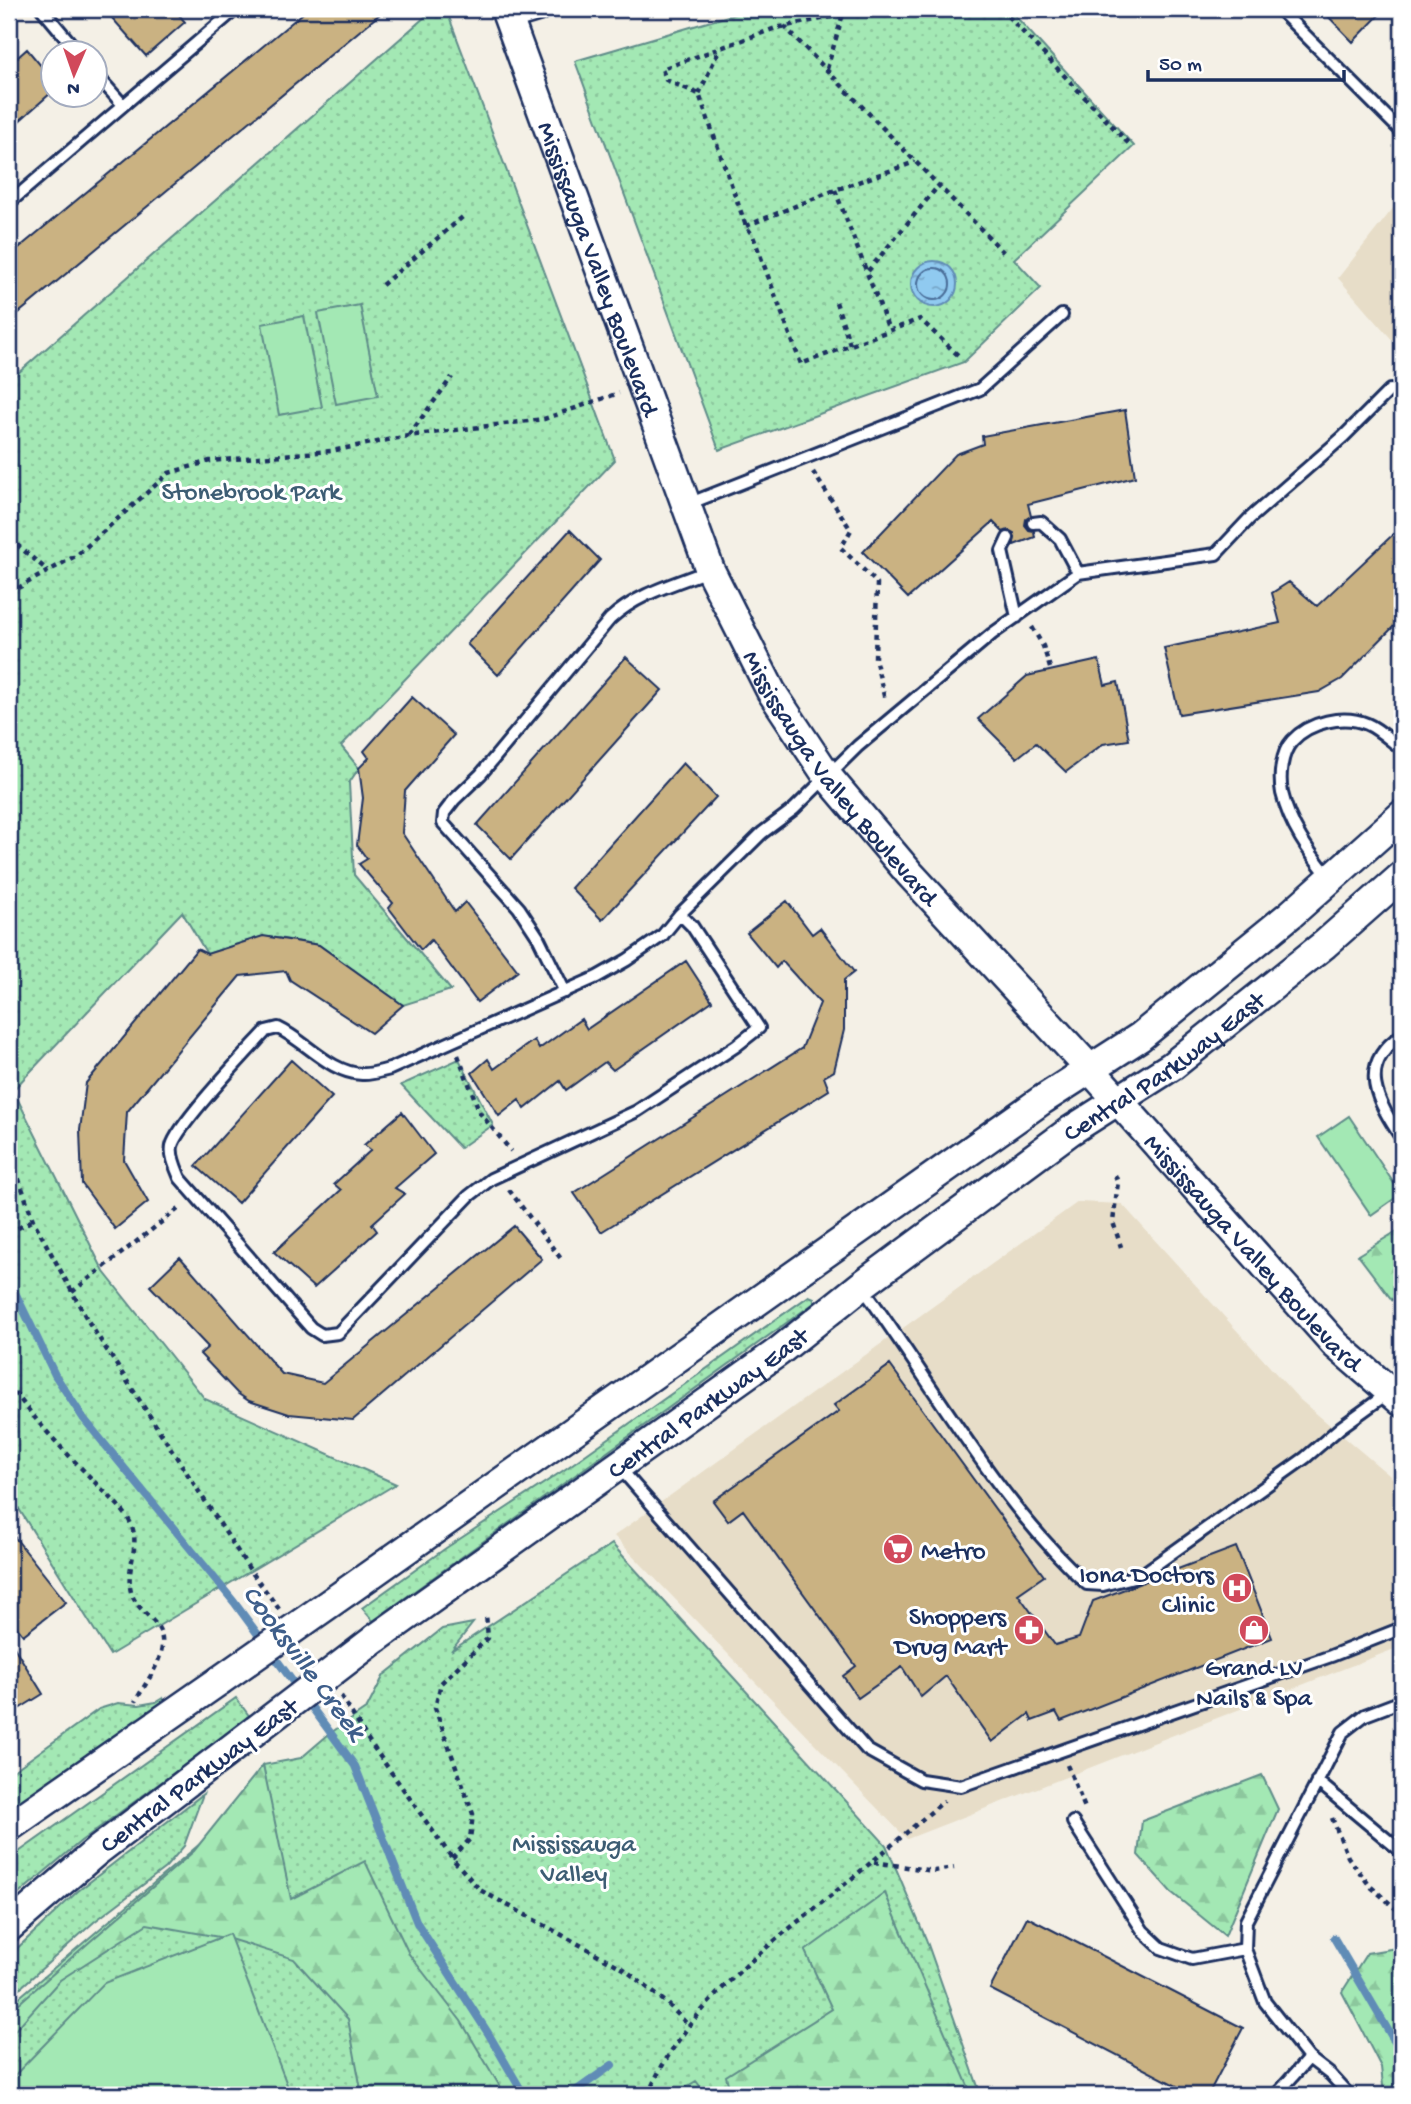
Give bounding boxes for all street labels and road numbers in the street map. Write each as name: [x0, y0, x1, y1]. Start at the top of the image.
street label: Mississauga Valley Boulevard: [528, 118, 664, 423]
street label: Mississauga Valley Boulevard: [733, 647, 944, 916]
street label: Central Parkway East: [1059, 985, 1275, 1151]
street label: Mississauga Valley Boulevard: [1135, 1129, 1368, 1382]
street label: Central Parkway East: [603, 1321, 818, 1488]
street label: Central Parkway East: [96, 1692, 308, 1862]

